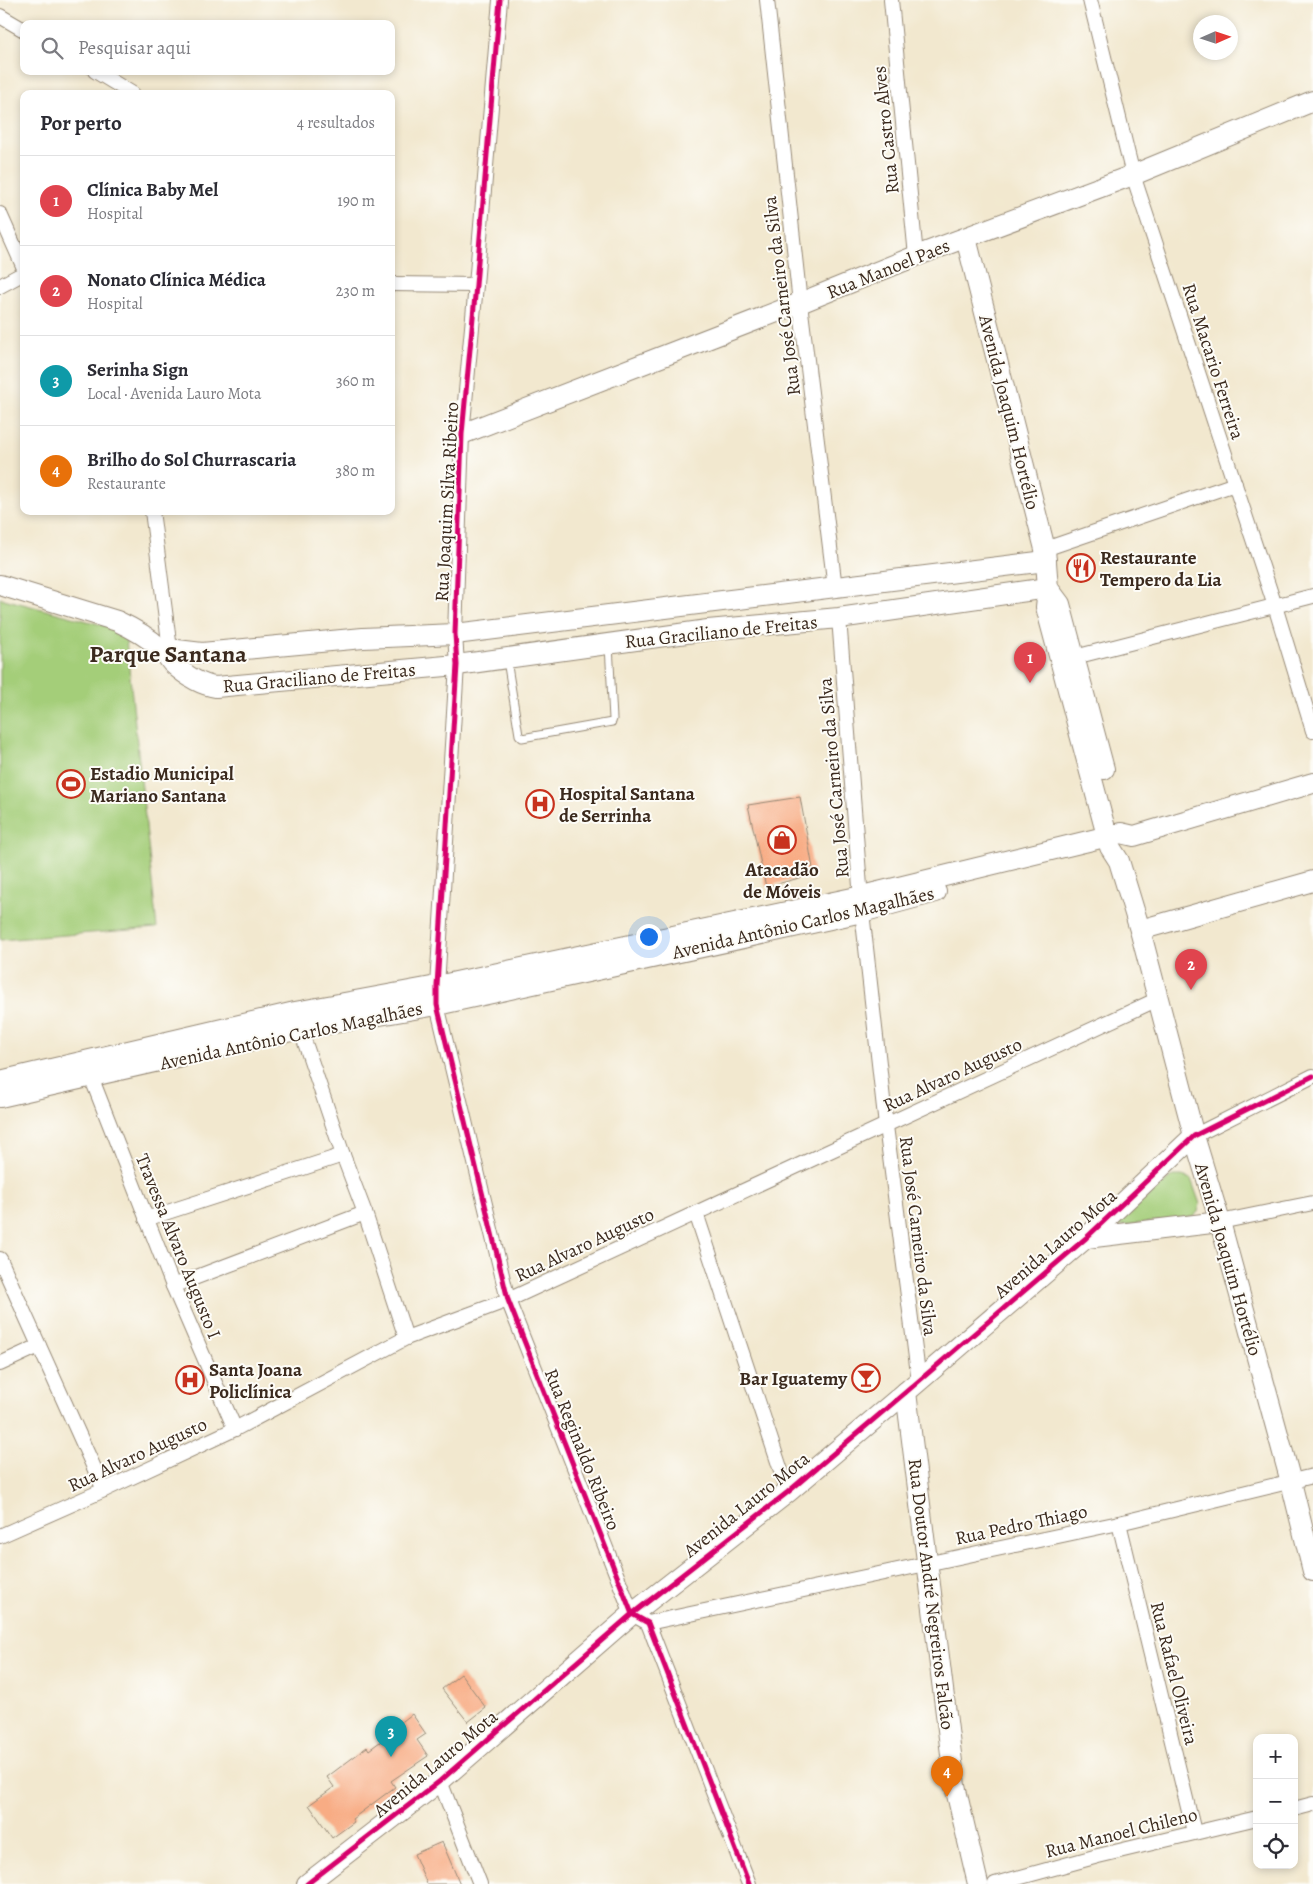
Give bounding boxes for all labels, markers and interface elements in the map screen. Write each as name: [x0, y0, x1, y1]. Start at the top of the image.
north arrow: [1193, 15, 1238, 60]
search box: [20, 20, 395, 75]
icon: search: [38, 34, 66, 62]
text: Pesquisar aqui: [78, 35, 191, 61]
street label: Rua Castro Alves: [866, 65, 906, 195]
text: Por perto: [40, 109, 122, 137]
text: 4 resultados: [297, 112, 375, 134]
text: Clínica Baby Mel: [87, 177, 218, 203]
text: 1: [53, 190, 59, 212]
text: 190 m: [337, 190, 375, 212]
street label: Rua José Carneiro da Silva: [757, 194, 807, 397]
text: Hospital: [87, 203, 143, 225]
street label: Rua Manoel Paes: [823, 232, 954, 305]
text: Nonato Clínica Médica: [87, 267, 266, 293]
text: 2: [52, 280, 60, 302]
text: 230 m: [336, 280, 375, 302]
street label: Rua Macario Ferreira: [1176, 280, 1251, 443]
text: Hospital: [87, 293, 143, 315]
street label: Avenida Joaquim Hortélio: [972, 311, 1046, 512]
text: Serinha Sign: [87, 357, 189, 383]
text: 3: [53, 370, 59, 392]
text: 360 m: [336, 370, 375, 392]
text: Local · Avenida Lauro Mota: [87, 383, 261, 405]
street label: Rua Joaquim Silva Ribeiro: [429, 401, 465, 603]
text: Brilho do Sol Churrascaria: [87, 447, 297, 473]
text: 4: [52, 460, 60, 482]
text: 380 m: [336, 460, 375, 482]
text: Restaurante: [87, 473, 166, 495]
place label: Restaurante Tempero da Lia: [1100, 545, 1223, 593]
restaurant icon: Restaurante Tempero da Lia: [1066, 553, 1096, 583]
street label: Rua Graciliano de Freitas: [623, 609, 819, 655]
district label: Parque Santana: [89, 638, 247, 670]
pin: 1: [1014, 642, 1046, 683]
street label: Rua Graciliano de Freitas: [222, 657, 417, 699]
street label: Rua José Carneiro da Silva: [812, 676, 856, 879]
place label: Estadio Municipal Mariano Santana: [90, 761, 234, 809]
sports icon: Estadio Municipal Mariano Santana: [56, 769, 86, 799]
place label: Hospital Santana de Serrinha: [559, 781, 696, 829]
hospital icon: Hospital Santana de Serrinha: [525, 789, 555, 819]
shop icon: Atacadão de Móveis: [767, 825, 797, 855]
place label: Atacadão de Móveis: [743, 857, 821, 905]
street label: Avenida Antônio Carlos Magalhães: [669, 880, 937, 966]
your location: [636, 924, 662, 950]
pin: 2: [1175, 949, 1207, 990]
street label: Avenida Antônio Carlos Magalhães: [156, 995, 425, 1077]
street label: Rua Alvaro Augusto: [879, 1031, 1026, 1119]
street label: Rua José Carneiro da Silva: [893, 1135, 943, 1338]
street label: Travessa Alvaro Augusto I: [129, 1150, 227, 1343]
street label: Avenida Joaquim Hortélio: [1188, 1159, 1268, 1359]
street label: Avenida Lauro Mota: [988, 1183, 1123, 1305]
street label: Rua Alvaro Augusto: [511, 1201, 658, 1289]
place label: Santa Joana Policlínica: [209, 1357, 303, 1405]
bar icon: Bar Iguatemy: [851, 1363, 881, 1393]
hospital icon: Santa Joana Policlínica: [175, 1365, 205, 1395]
street label: Rua Reginaldo Ribeiro: [538, 1365, 626, 1534]
place label: Bar Iguatemy: [739, 1366, 848, 1392]
street label: Rua Alvaro Augusto: [64, 1411, 211, 1499]
street label: Avenida Lauro Mota: [677, 1446, 815, 1564]
street label: Rua Doutor André Negreiros Falcão: [901, 1457, 961, 1731]
street label: Rua Pedro Thiago: [953, 1498, 1090, 1552]
street label: Rua Rafael Oliveira: [1144, 1599, 1204, 1748]
street label: Avenida Lauro Mota: [367, 1704, 504, 1824]
pin: 3: [375, 1716, 407, 1757]
map controls: [1253, 1734, 1298, 1869]
button: +: [1253, 1734, 1298, 1779]
pin: 4: [931, 1756, 963, 1797]
button: −: [1253, 1779, 1298, 1824]
street label: Rua Manoel Chileno: [1042, 1801, 1200, 1864]
button: locate: [1253, 1824, 1298, 1869]

